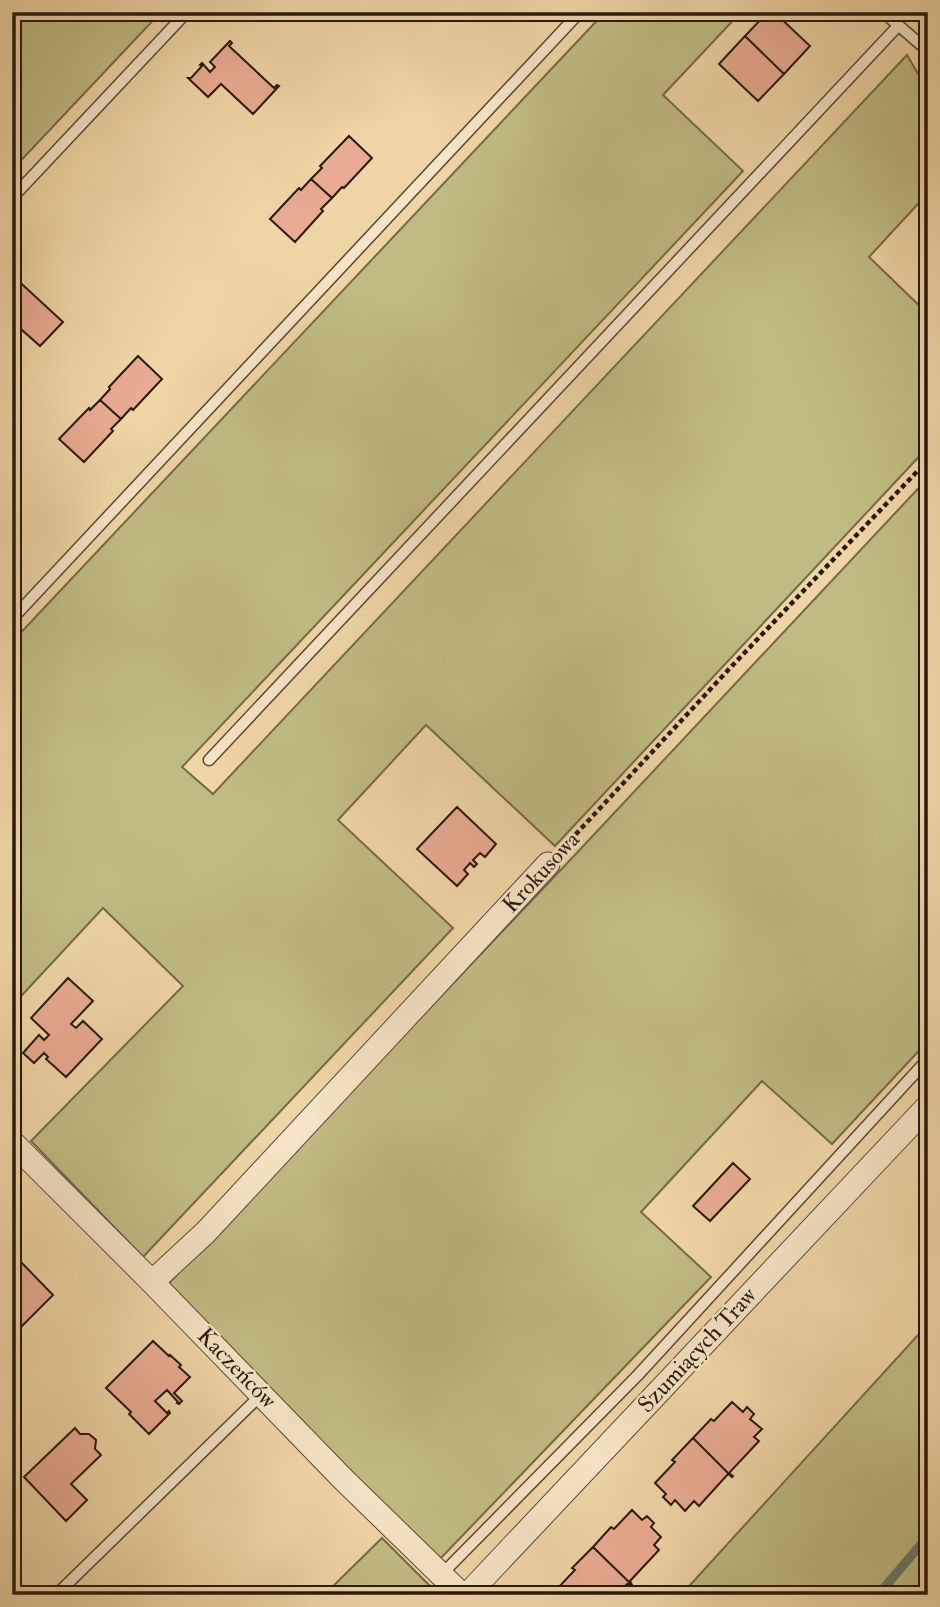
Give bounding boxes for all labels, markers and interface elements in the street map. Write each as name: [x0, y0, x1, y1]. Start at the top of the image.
street label: Krokusowa: [496, 825, 586, 919]
street label: Szumiących Traw: [631, 1281, 763, 1419]
street label: Kaczeńców: [191, 1321, 283, 1415]

